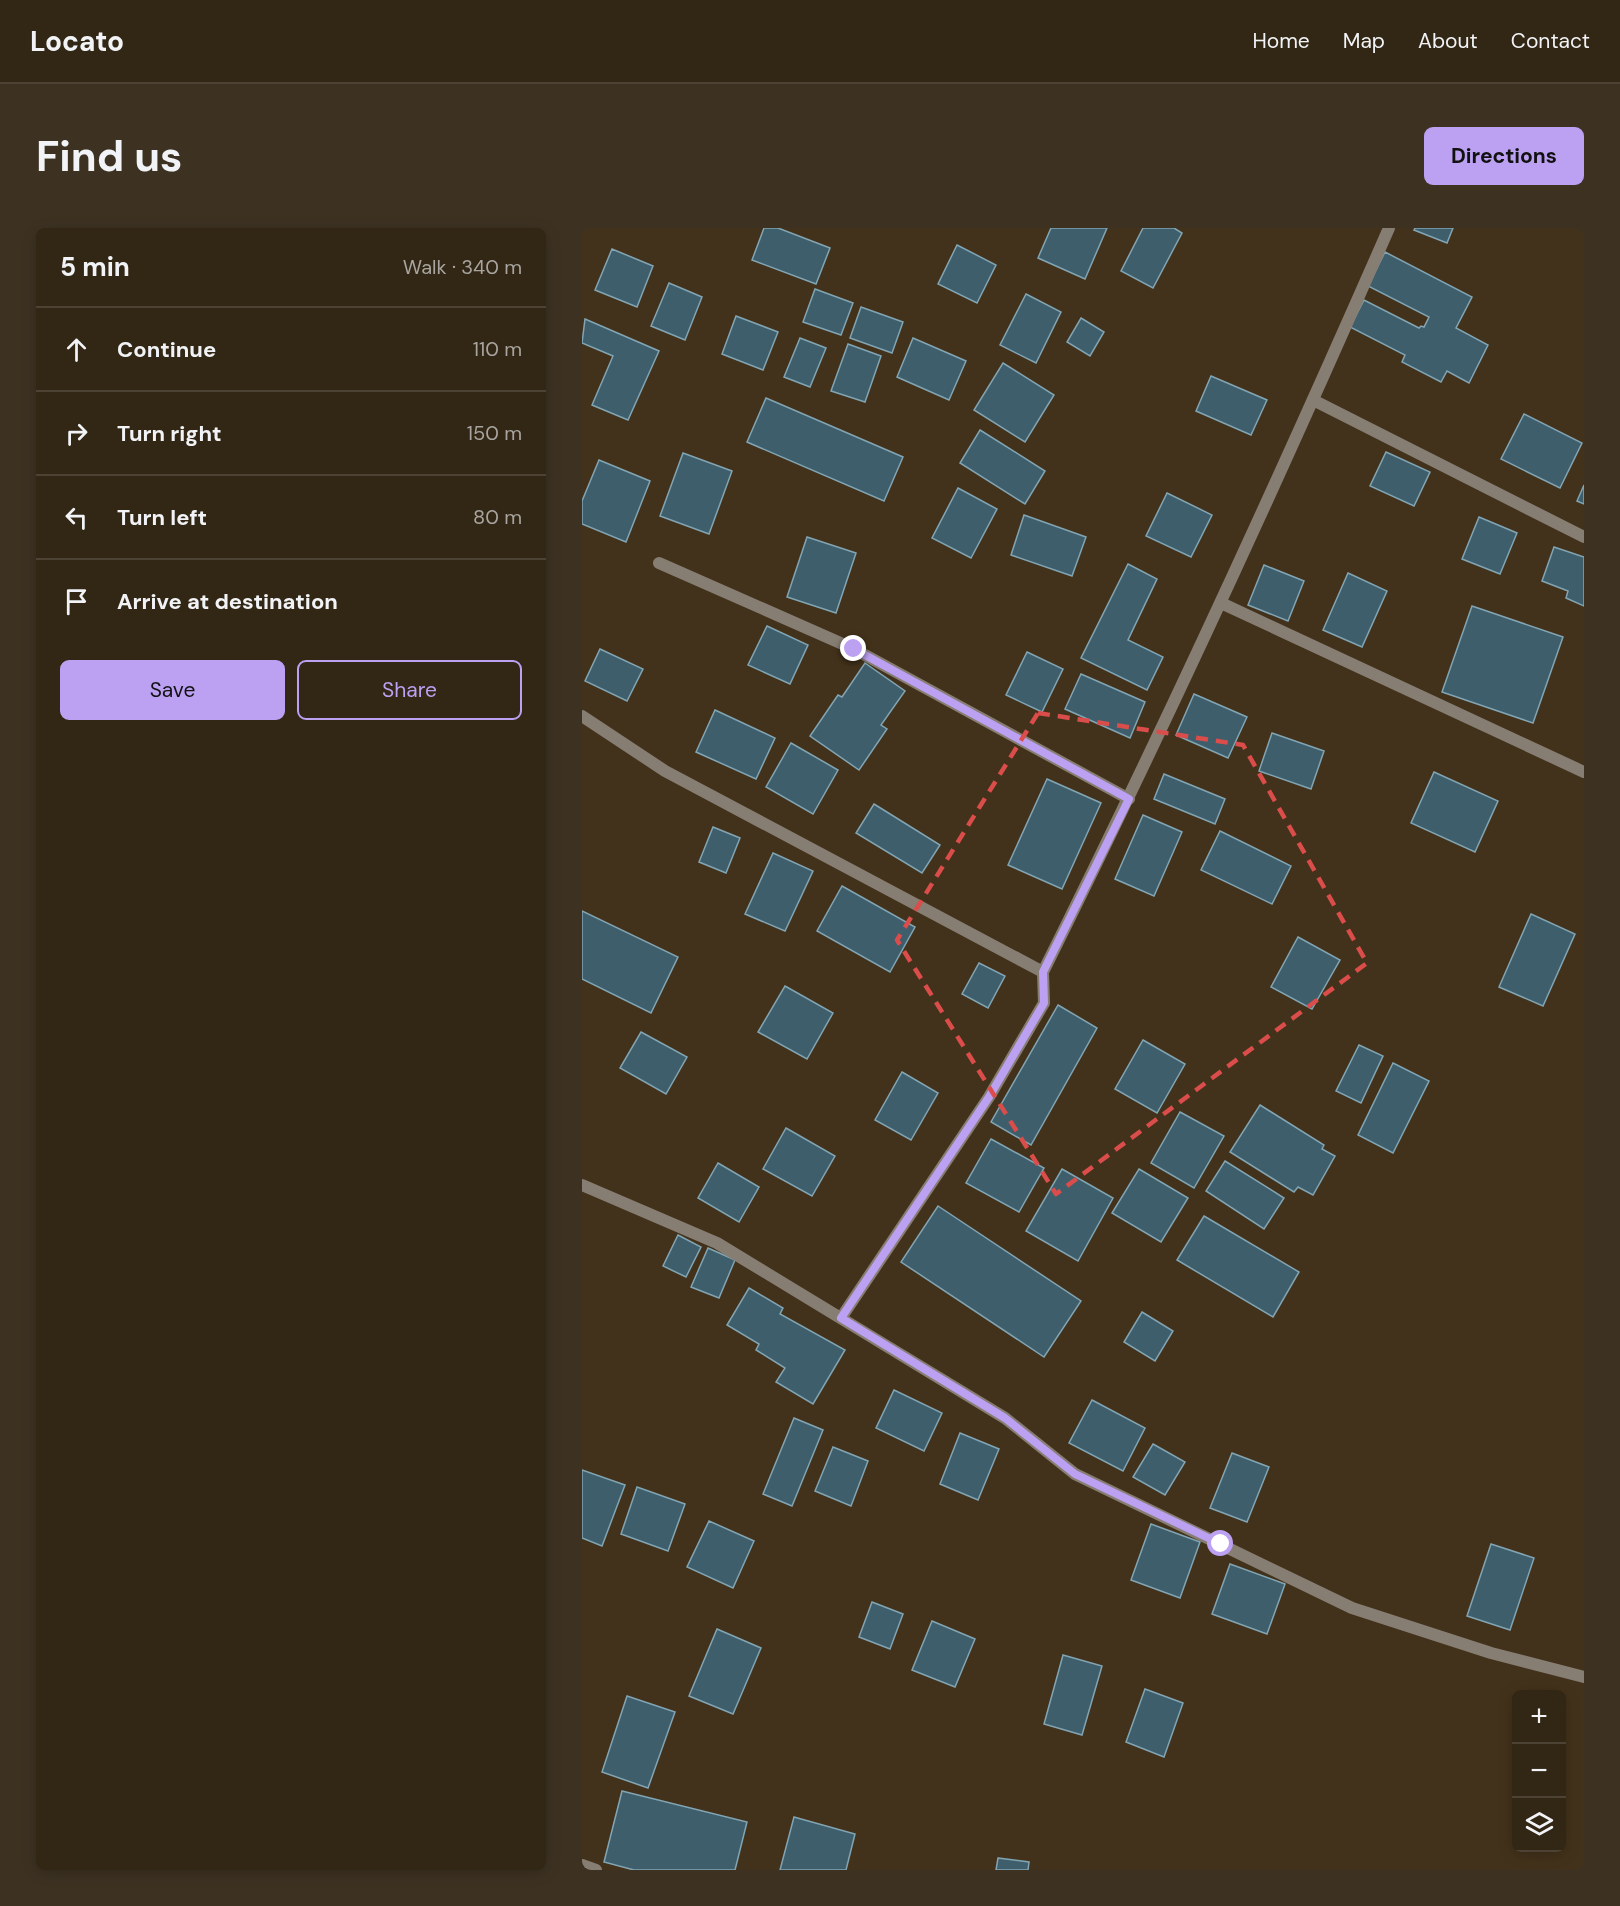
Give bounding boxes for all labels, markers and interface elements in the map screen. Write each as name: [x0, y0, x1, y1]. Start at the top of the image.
text: Locato: [30, 23, 124, 60]
text: Home: [1252, 27, 1310, 55]
text: Map: [1343, 27, 1385, 55]
text: About: [1418, 27, 1478, 55]
text: Contact: [1511, 27, 1590, 55]
button: Directions: [1424, 127, 1584, 185]
text: Find us: [36, 129, 182, 184]
text: 5 min: [60, 250, 130, 284]
text: Walk · 340 m: [403, 254, 522, 280]
icon: ahead: [60, 333, 93, 366]
text: Continue: [117, 335, 216, 364]
text: 110 m: [473, 336, 522, 362]
icon: right: [60, 417, 93, 450]
text: Turn right: [117, 419, 222, 448]
text: 150 m: [467, 420, 522, 446]
icon: left: [60, 501, 93, 534]
text: Turn left: [117, 503, 207, 532]
text: 80 m: [473, 504, 522, 530]
icon: arrive: [60, 585, 93, 618]
text: Arrive at destination: [117, 587, 338, 616]
route end: [840, 635, 866, 661]
button: Save: [60, 660, 285, 720]
button: Share: [297, 660, 522, 720]
route start: [1207, 1530, 1233, 1556]
map controls: [1512, 1690, 1566, 1852]
button: +: [1512, 1690, 1566, 1744]
button: −: [1512, 1744, 1566, 1798]
button: layers: [1512, 1798, 1566, 1852]

